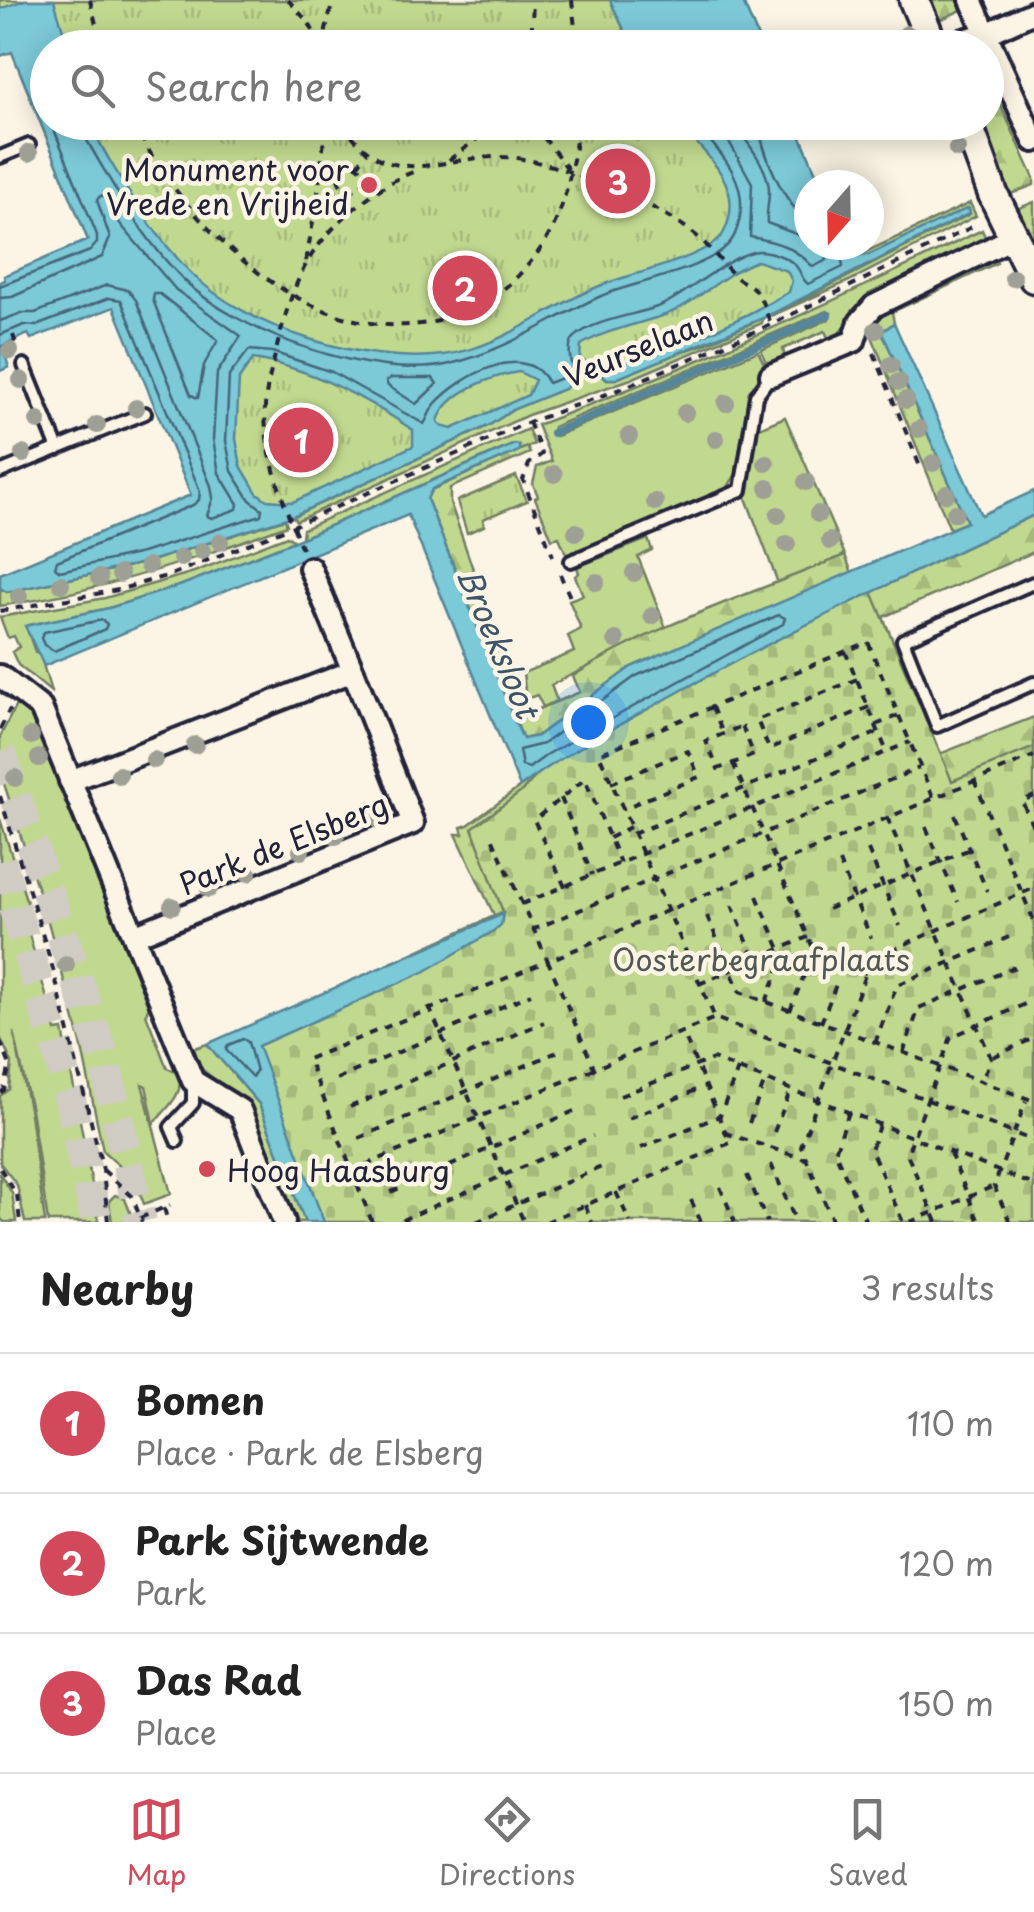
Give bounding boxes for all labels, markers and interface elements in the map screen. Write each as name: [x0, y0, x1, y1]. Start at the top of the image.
search box: [30, 30, 1004, 140]
text: Search here: [145, 57, 362, 114]
icon: search: [65, 58, 120, 113]
pin: 3: [586, 144, 650, 218]
place label: Monument voor Vrede en Vrijheid: [106, 146, 349, 225]
north arrow: [794, 170, 884, 260]
marker: Monument voor Vrede en Vrijheid: [358, 174, 380, 196]
pin: 2: [432, 250, 498, 326]
street label: Veurselaan: [556, 297, 720, 397]
pin: 1: [268, 402, 334, 478]
water label: Broeksloot: [446, 559, 554, 729]
your location: [563, 697, 614, 748]
street label: Park de Elsberg: [172, 781, 394, 905]
park label: Oosterbegraafplaats: [612, 936, 910, 981]
place label: Hoog Haasburg: [227, 1147, 450, 1192]
marker: Hoog Haasburg: [196, 1158, 218, 1180]
text: Nearby: [40, 1256, 194, 1319]
text: 3 results: [860, 1263, 994, 1311]
text: Bomen: [135, 1371, 265, 1428]
text: 1: [65, 1399, 80, 1447]
text: 110 m: [907, 1399, 994, 1447]
text: Place · Park de Elsberg: [135, 1428, 484, 1476]
text: Park Sijtwende: [135, 1511, 429, 1568]
text: 2: [61, 1539, 84, 1587]
text: 120 m: [899, 1539, 994, 1587]
text: Park: [135, 1568, 207, 1616]
text: Das Rad: [135, 1651, 301, 1708]
text: 3: [62, 1679, 83, 1727]
text: 150 m: [898, 1679, 994, 1727]
text: Place: [135, 1708, 217, 1756]
tab: Map: [126, 1792, 186, 1895]
tab: Directions: [439, 1792, 575, 1895]
tab: Saved: [828, 1792, 908, 1895]

